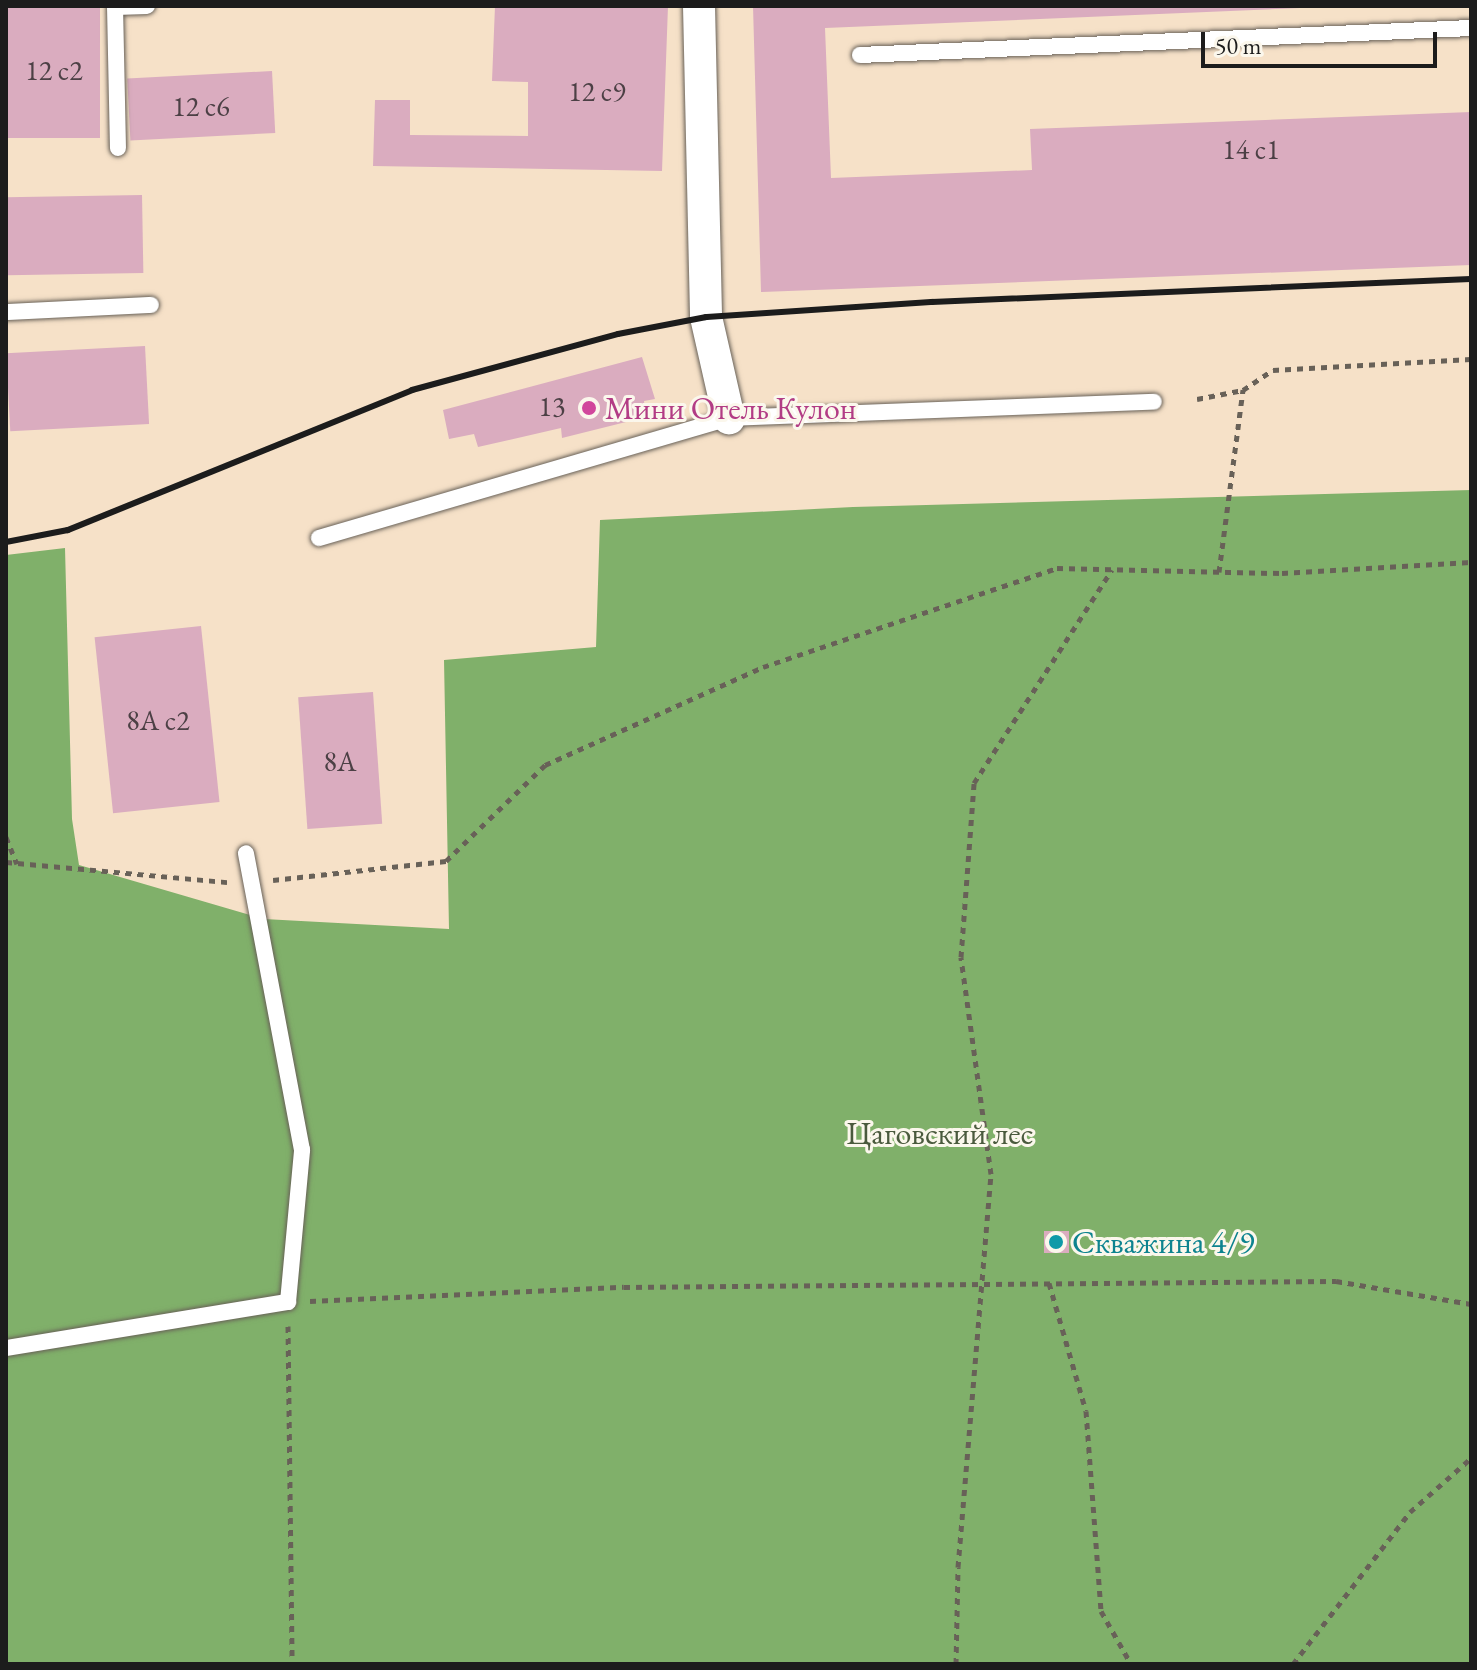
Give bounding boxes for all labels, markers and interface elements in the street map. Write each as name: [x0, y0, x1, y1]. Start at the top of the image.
scale bar: [1205, 16, 1441, 66]
text: 50 m: [1215, 30, 1262, 61]
house number: 12 с2: [25, 53, 83, 87]
house number: 12 с9: [568, 74, 626, 108]
house number: 12 с6: [172, 89, 230, 123]
house number: 14 с1: [1222, 132, 1280, 166]
house number: 13: [539, 389, 565, 423]
place label: Мини Отель Кулон: [605, 389, 856, 427]
marker: Мини Отель Кулон: [580, 399, 598, 417]
house number: 8А с2: [126, 703, 190, 737]
house number: 8А: [324, 744, 356, 778]
park label: Цаговский лес: [847, 1114, 1033, 1152]
place label: Скважина 4/9: [1072, 1223, 1255, 1261]
marker: Скважина 4/9: [1047, 1233, 1065, 1251]

